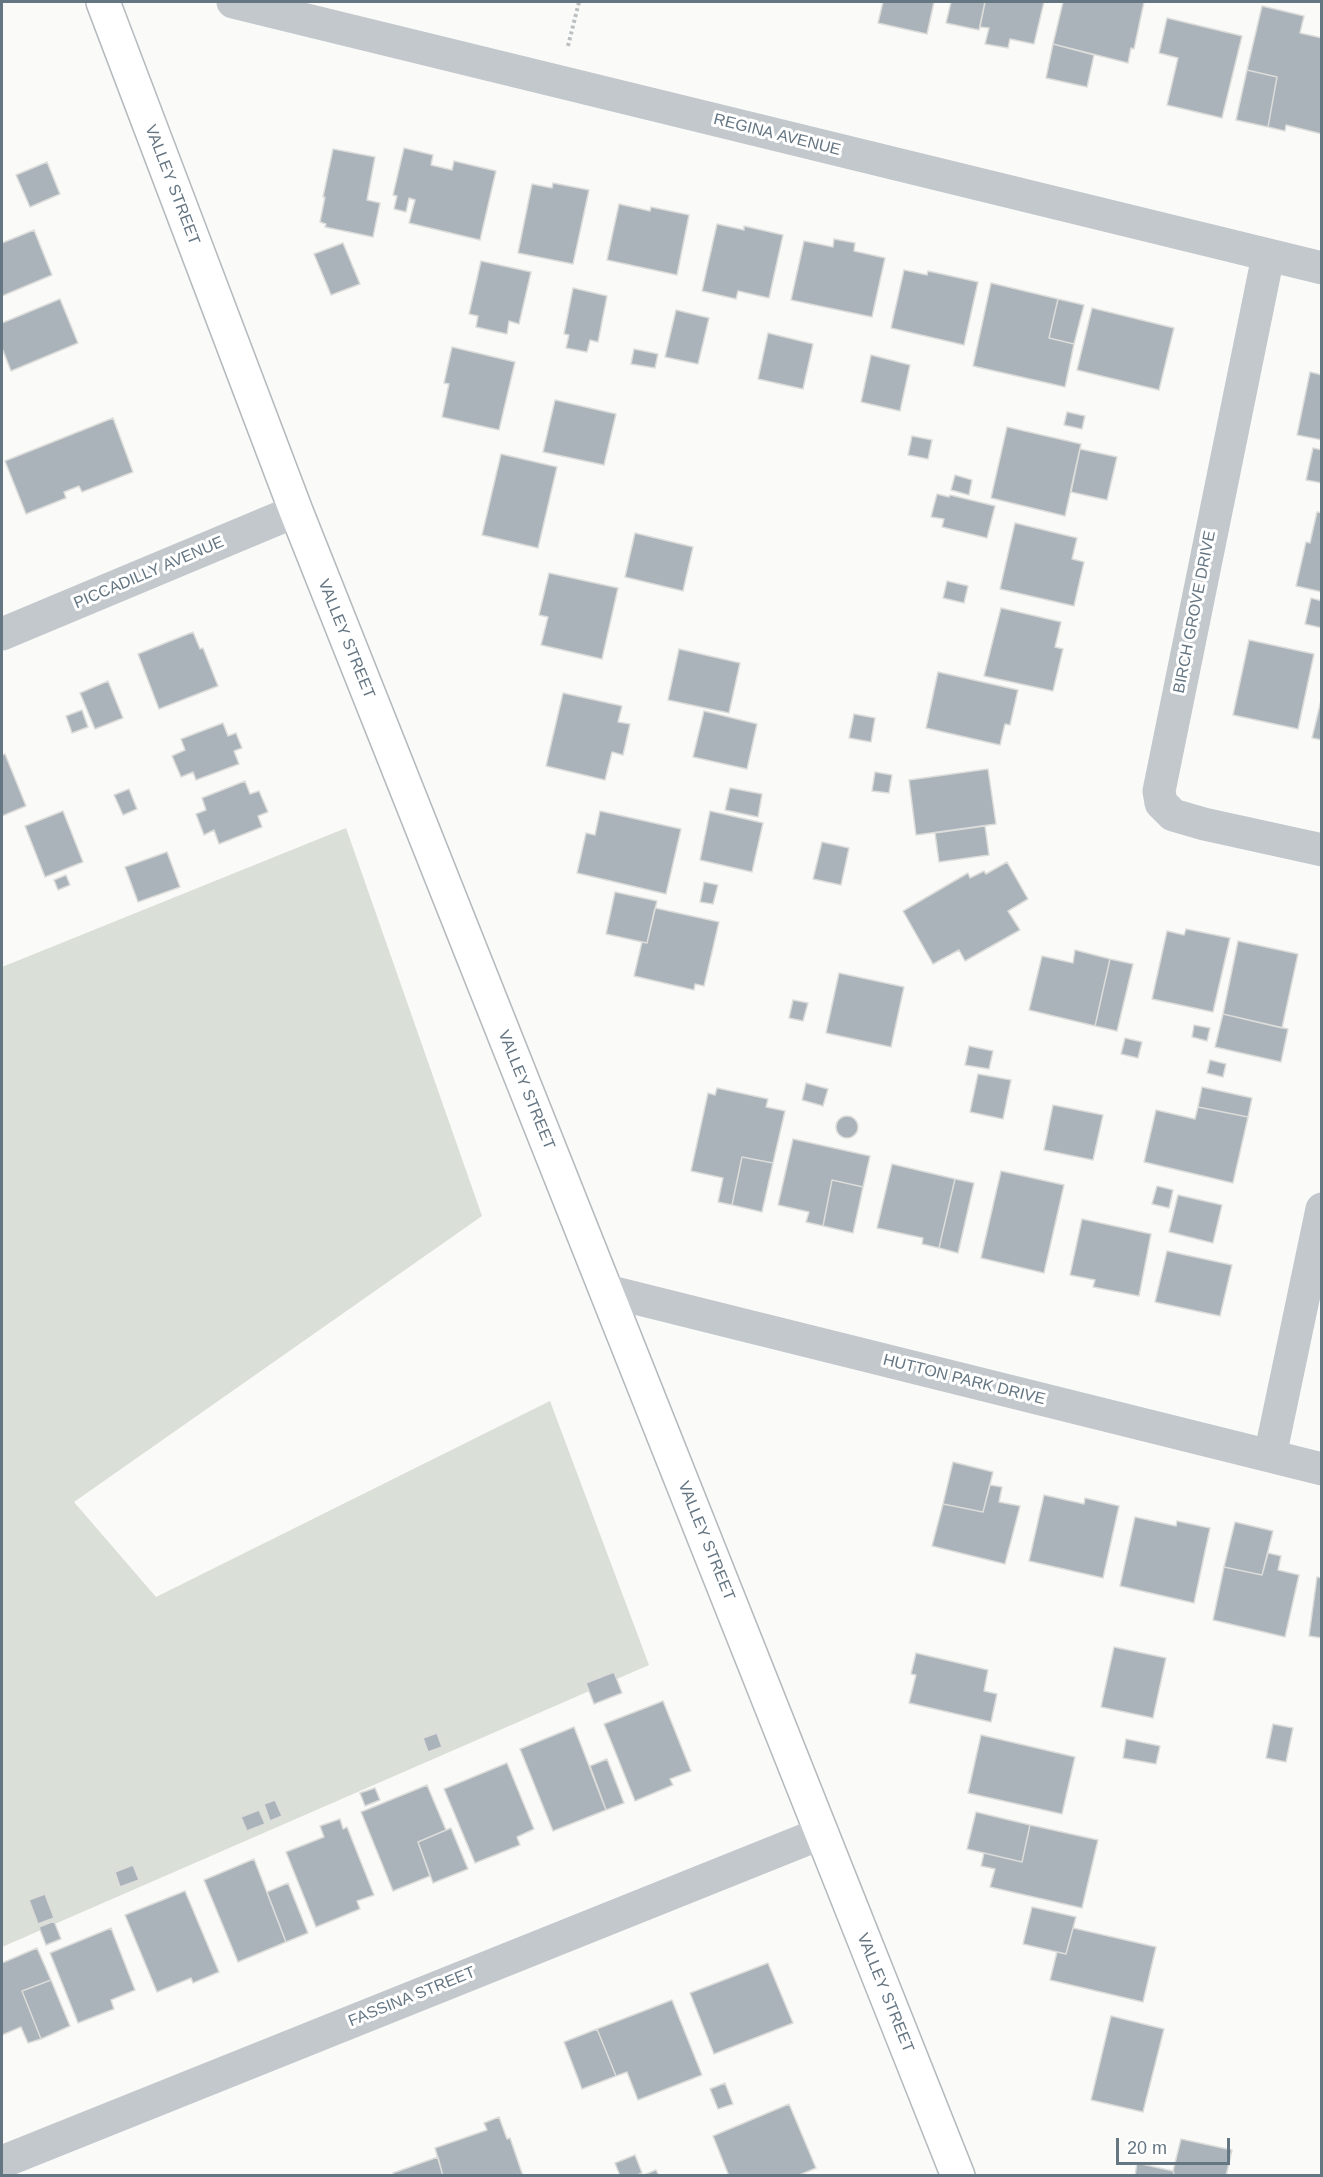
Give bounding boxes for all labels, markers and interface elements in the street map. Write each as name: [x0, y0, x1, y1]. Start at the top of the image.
street label: REGINA AVENUE: [711, 110, 843, 160]
street label: VALLEY STREET: [140, 122, 204, 248]
street label: BIRCH GROVE DRIVE: [1170, 529, 1220, 695]
street label: PICCADILLY AVENUE: [71, 533, 227, 613]
street label: VALLEY STREET: [313, 577, 379, 701]
street label: VALLEY STREET: [493, 1028, 559, 1152]
street label: HUTTON PARK DRIVE: [881, 1351, 1047, 1409]
street label: VALLEY STREET: [673, 1479, 739, 1603]
street label: VALLEY STREET: [852, 1931, 918, 2055]
street label: FASSINA STREET: [346, 1963, 478, 2031]
scale bar: [1119, 2126, 1233, 2164]
text: 20 m: [1127, 2138, 1167, 2158]

